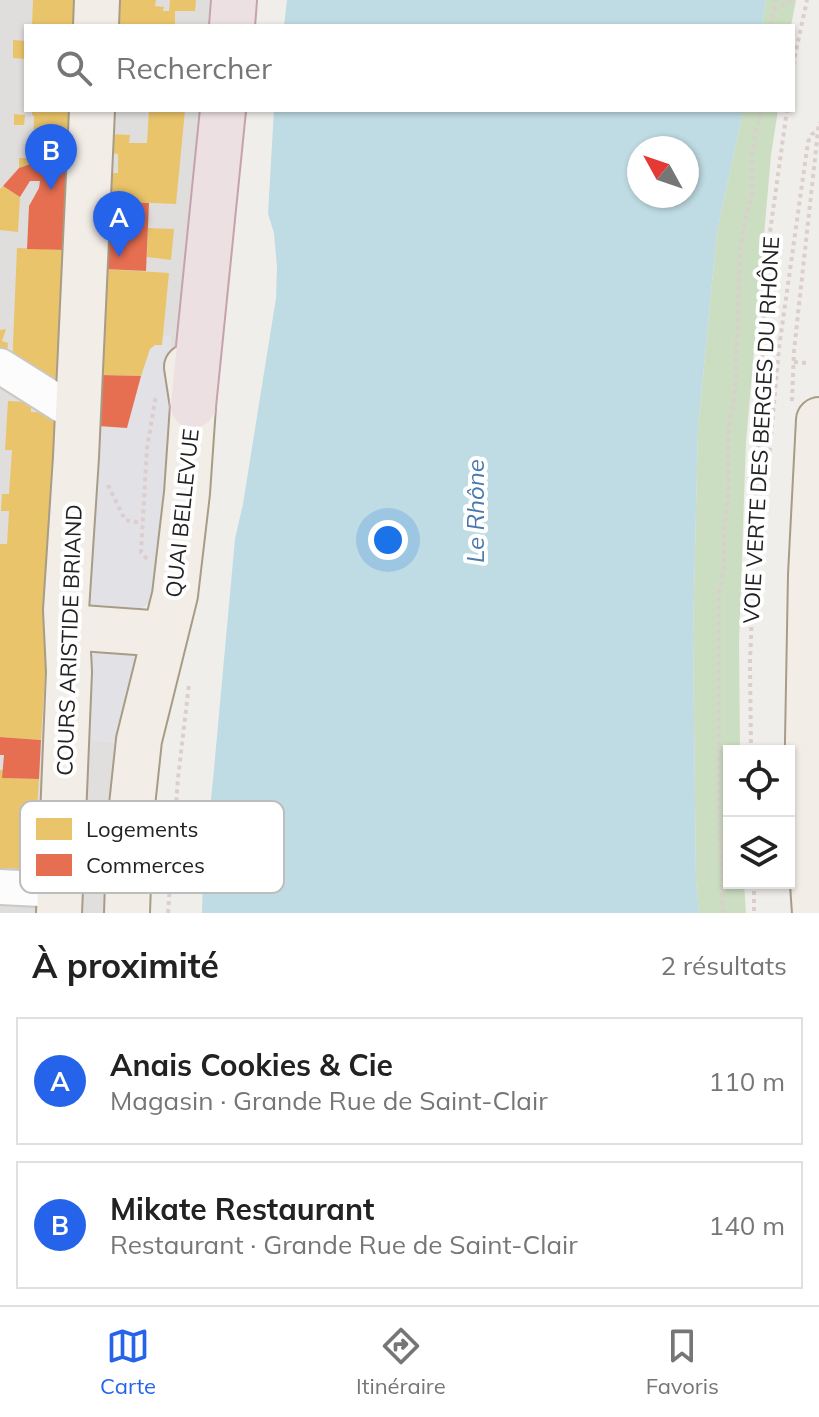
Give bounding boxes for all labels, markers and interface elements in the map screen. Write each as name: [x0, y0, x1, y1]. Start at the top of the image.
search box: [24, 24, 795, 112]
icon: search: [52, 46, 96, 90]
text: Rechercher: [116, 49, 272, 87]
pin: B: [25, 124, 77, 190]
north arrow: [627, 136, 699, 208]
pin: A: [93, 191, 145, 257]
street label: VOIE VERTE DES BERGES DU RHÔNE: [737, 236, 785, 624]
street label: QUAI BELLEVUE: [159, 427, 205, 599]
water label: Le Rhône: [460, 459, 490, 563]
street label: COURS ARISTIDE BRIAND: [50, 504, 88, 776]
your location: [368, 520, 408, 560]
map controls: [723, 745, 795, 889]
button: locate: [723, 745, 795, 817]
legend: [20, 801, 284, 893]
text: Logements: [86, 815, 198, 843]
button: layers: [723, 817, 795, 889]
text: Commerces: [86, 851, 205, 879]
text: À proximité: [32, 944, 219, 987]
text: 2 résultats: [660, 949, 787, 982]
text: Anais Cookies & Cie: [110, 1046, 393, 1084]
text: A: [50, 1065, 70, 1098]
text: 110 m: [709, 1065, 785, 1098]
text: Magasin · Grande Rue de Saint-Clair: [110, 1084, 548, 1117]
text: Mikate Restaurant: [110, 1190, 374, 1228]
text: B: [51, 1209, 69, 1242]
text: 140 m: [709, 1209, 785, 1242]
text: Restaurant · Grande Rue de Saint-Clair: [110, 1228, 578, 1261]
tab: Carte: [100, 1324, 156, 1400]
tab: Itinéraire: [356, 1324, 446, 1400]
tab: Favoris: [646, 1324, 719, 1400]

